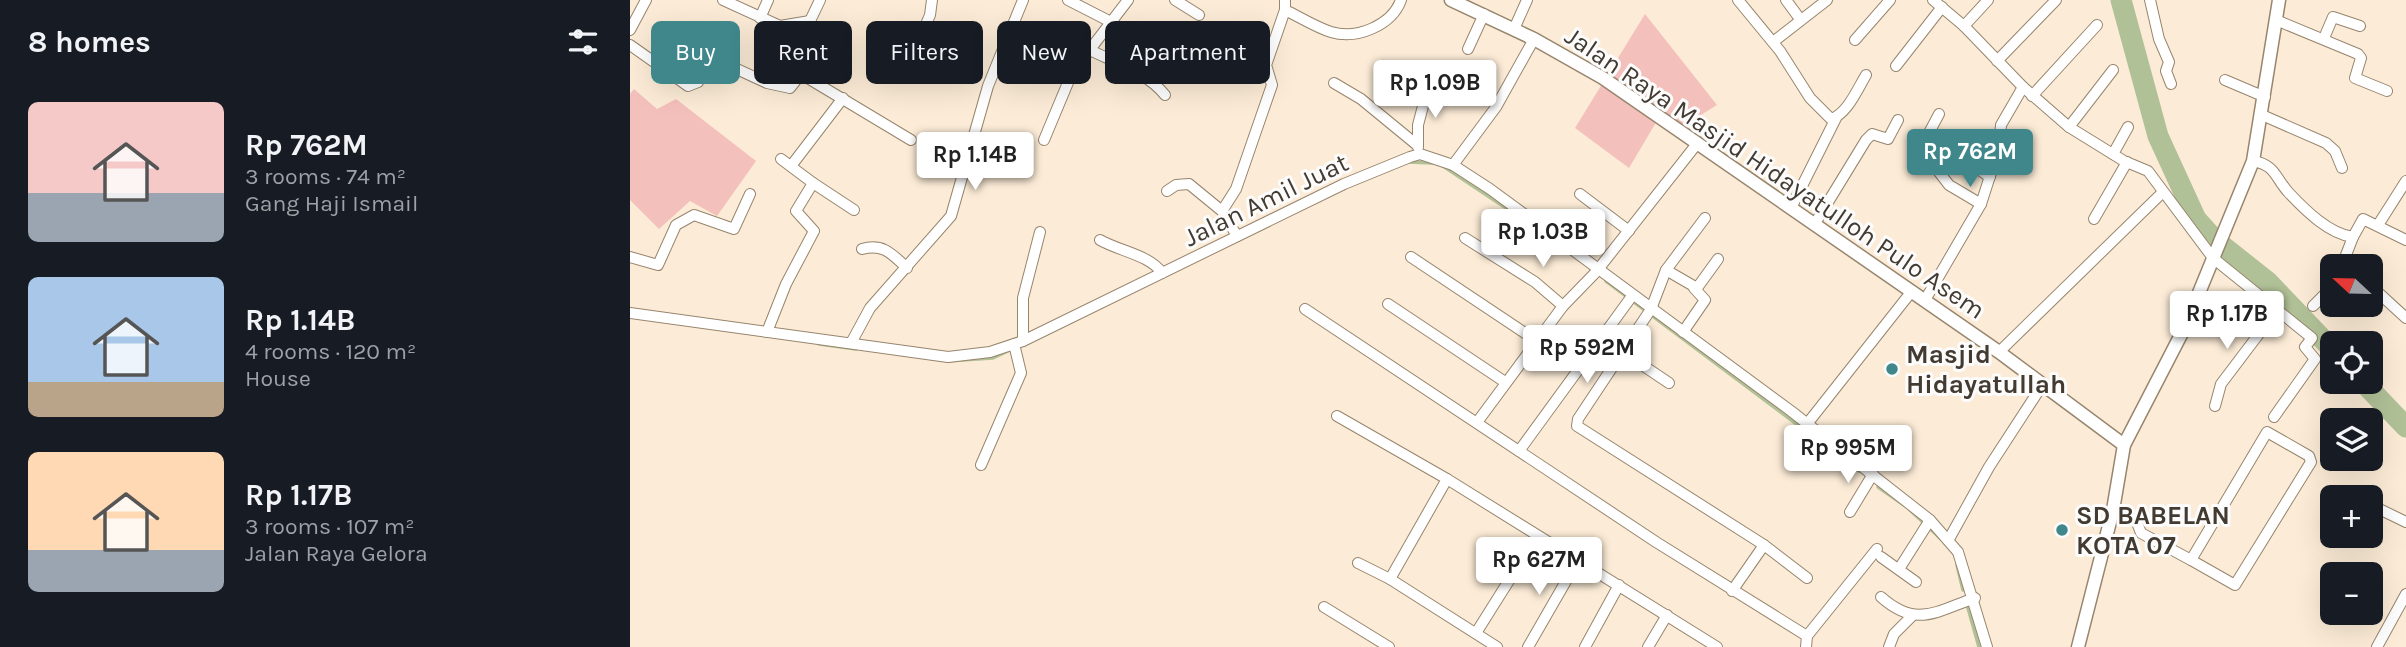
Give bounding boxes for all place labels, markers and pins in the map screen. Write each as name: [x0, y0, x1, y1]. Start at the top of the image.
pin: Rp 1.09B: [1363, 60, 1507, 120]
pin: Rp 762M: [1905, 130, 2035, 189]
pin: Rp 1.14B: [903, 132, 1047, 192]
pin: Rp 1.03B: [1471, 210, 1615, 269]
pin: Rp 1.17B: [2155, 292, 2299, 351]
pin: Rp 592M: [1522, 326, 1652, 385]
place label: Masjid Hidayatullah: [1906, 339, 2066, 400]
marker: Masjid Hidayatullah: [1884, 361, 1900, 377]
pin: Rp 995M: [1783, 426, 1913, 485]
place label: SD BABELAN KOTA 07: [2076, 500, 2230, 561]
marker: SD BABELAN KOTA 07: [2054, 522, 2070, 538]
pin: Rp 627M: [1474, 538, 1604, 597]

